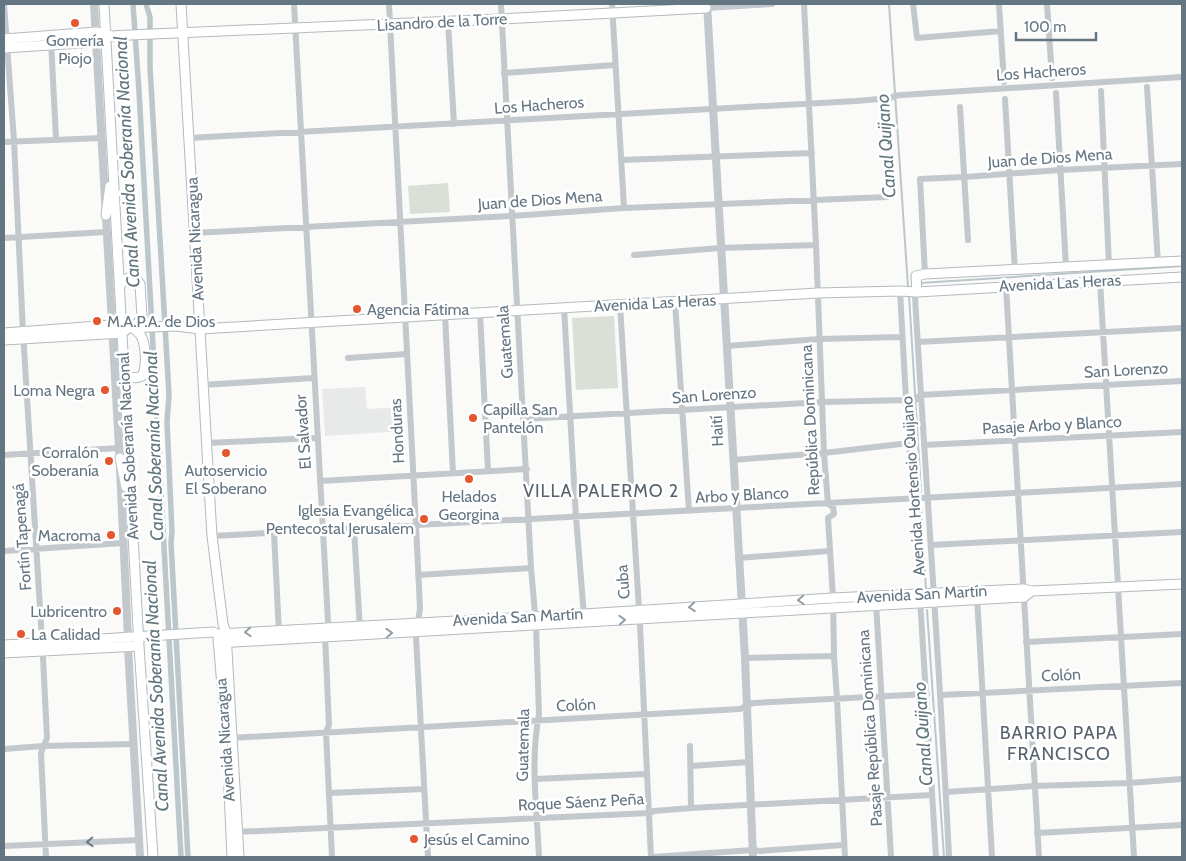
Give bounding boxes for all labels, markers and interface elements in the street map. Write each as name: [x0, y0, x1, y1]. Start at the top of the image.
street label: Lisandro de la Torre: [376, 9, 508, 35]
scale bar: [1016, 10, 1096, 42]
marker: Gomería Piojo: [69, 17, 81, 29]
text: 100 m: [1024, 18, 1066, 36]
place label: Gomería Piojo: [46, 31, 104, 68]
water label: Canal Avenida Soberanía Nacional: [109, 35, 145, 288]
street label: Los Hacheros: [995, 59, 1087, 85]
street label: Los Hacheros: [493, 92, 585, 118]
water label: Canal Quijano: [871, 93, 901, 199]
street label: Juan de Dios Mena: [986, 144, 1113, 172]
street label: Avenida Nicaragua: [182, 176, 208, 301]
street label: Juan de Dios Mena: [476, 186, 603, 214]
street label: Avenida Las Heras: [999, 270, 1122, 296]
street label: Avenida Las Heras: [594, 290, 717, 316]
place label: Agencia Fátima: [367, 300, 470, 319]
marker: Agencia Fátima: [351, 303, 363, 315]
street label: Guatemala: [493, 304, 517, 379]
place label: M.A.P.A. de Dios: [107, 312, 216, 331]
marker: M.A.P.A. de Dios: [91, 315, 103, 327]
street label: República Dominicana: [797, 344, 823, 496]
water label: Canal Soberanía Nacional: [140, 350, 168, 541]
street label: Avenida Soberanía Nacional: [114, 352, 142, 540]
street label: San Lorenzo: [1083, 358, 1169, 382]
place label: Loma Negra: [13, 381, 95, 400]
street label: San Lorenzo: [671, 383, 757, 407]
marker: Loma Negra: [99, 384, 111, 396]
street label: El Salvador: [291, 393, 315, 470]
street label: Avenida Hortensio Quijano: [897, 395, 929, 577]
street label: Honduras: [386, 398, 408, 464]
place label: Capilla San Pantelón: [483, 400, 558, 437]
marker: Capilla San Pantelón: [467, 412, 479, 424]
street label: Pasaje Arbo y Blanco: [982, 412, 1122, 438]
street label: Haití: [707, 414, 727, 447]
place label: Corralón Soberanía: [31, 443, 99, 480]
marker: Autoservicio El Soberano: [220, 447, 232, 459]
marker: Corralón Soberanía: [103, 455, 115, 467]
place label: Autoservicio El Soberano: [185, 461, 268, 498]
marker: Helados Georgina: [463, 473, 475, 485]
district label: VILLA PALERMO 2: [523, 480, 679, 502]
street label: Fortín Tapenagá: [9, 482, 35, 591]
street label: Arbo y Blanco: [695, 483, 789, 507]
place label: Helados Georgina: [439, 487, 500, 524]
place label: Iglesia Evangélica Pentecostal Jerusalem: [266, 501, 414, 538]
marker: Iglesia Evangélica Pentecostal Jerusalem: [418, 513, 430, 525]
place label: Macroma: [38, 526, 101, 545]
marker: Macroma: [105, 529, 117, 541]
water label: Canal Avenida Soberanía Nacional: [138, 559, 174, 812]
street label: Cuba: [612, 564, 634, 600]
street label: Avenida San Martín: [856, 581, 988, 607]
one-way arrow: [797, 595, 805, 606]
one-way arrow: [687, 601, 695, 612]
place label: Lubricentro: [30, 602, 107, 621]
street label: Avenida San Martín: [452, 604, 584, 630]
marker: Lubricentro: [111, 605, 123, 617]
one-way arrow: [618, 615, 626, 626]
place label: La Calidad: [31, 625, 100, 644]
one-way arrow: [243, 627, 251, 638]
marker: La Calidad: [15, 628, 27, 640]
one-way arrow: [386, 628, 393, 638]
street label: Pasaje República Dominicana: [854, 629, 886, 827]
street label: Colón: [1041, 664, 1081, 686]
street label: Avenida Nicaragua: [211, 677, 239, 802]
water label: Canal Quijano: [908, 681, 938, 787]
street label: Colón: [556, 694, 596, 716]
street label: Guatemala: [513, 708, 533, 782]
district label: BARRIO PAPA FRANCISCO: [1000, 722, 1118, 765]
street label: Roque Sáenz Peña: [517, 789, 645, 815]
place label: Jesús el Camino: [423, 830, 530, 849]
marker: Jesús el Camino: [408, 833, 420, 845]
one-way arrow: [86, 837, 94, 848]

